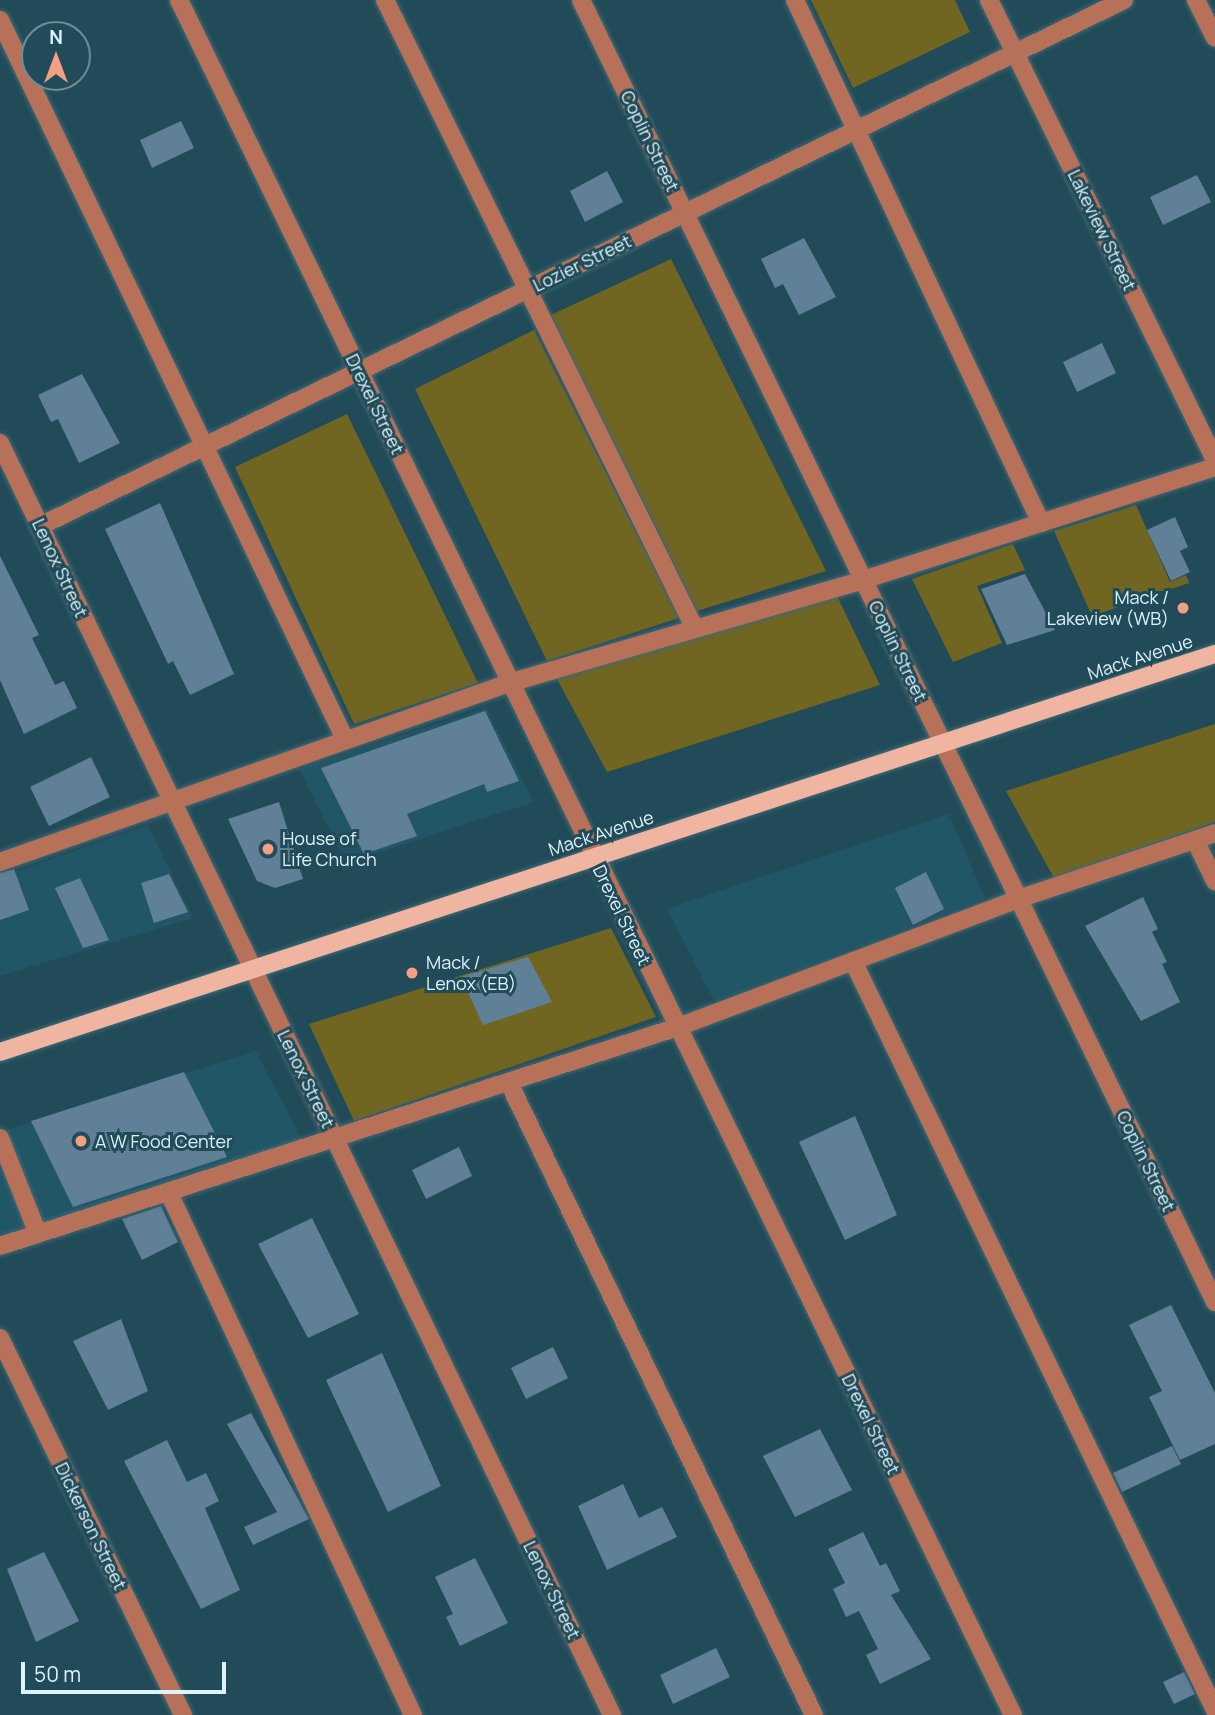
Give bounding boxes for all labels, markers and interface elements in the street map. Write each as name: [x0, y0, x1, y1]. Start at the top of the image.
north arrow: [21, 21, 91, 91]
text: N: [49, 24, 63, 50]
street label: Coplin Street: [616, 87, 684, 195]
street label: Lakeview Street: [1063, 166, 1141, 294]
street label: Lozier Street: [529, 230, 635, 296]
street label: Drexel Street: [341, 350, 409, 458]
street label: Lenox Street: [28, 515, 92, 621]
place label: Mack / Lakeview (WB): [1047, 587, 1169, 630]
street label: Coplin Street: [864, 597, 932, 705]
marker: Mack / Lakeview (WB): [1175, 600, 1191, 616]
street label: Mack Avenue: [1085, 630, 1195, 684]
street label: Mack Avenue: [546, 806, 656, 860]
place label: House of Life Church: [282, 828, 377, 870]
marker: House of Life Church: [260, 841, 276, 857]
street label: Drexel Street: [588, 861, 656, 969]
place label: Mack / Lenox (EB): [426, 952, 516, 995]
marker: Mack / Lenox (EB): [404, 965, 420, 981]
street label: Lenox Street: [273, 1026, 339, 1132]
street label: Coplin Street: [1112, 1107, 1180, 1215]
place label: A W Food Center: [95, 1130, 232, 1152]
marker: A W Food Center: [73, 1133, 89, 1149]
street label: Drexel Street: [837, 1370, 905, 1478]
street label: Dickerson Street: [51, 1459, 131, 1593]
street label: Lenox Street: [519, 1537, 585, 1643]
scale bar: [24, 1648, 229, 1692]
text: 50 m: [34, 1660, 81, 1688]

